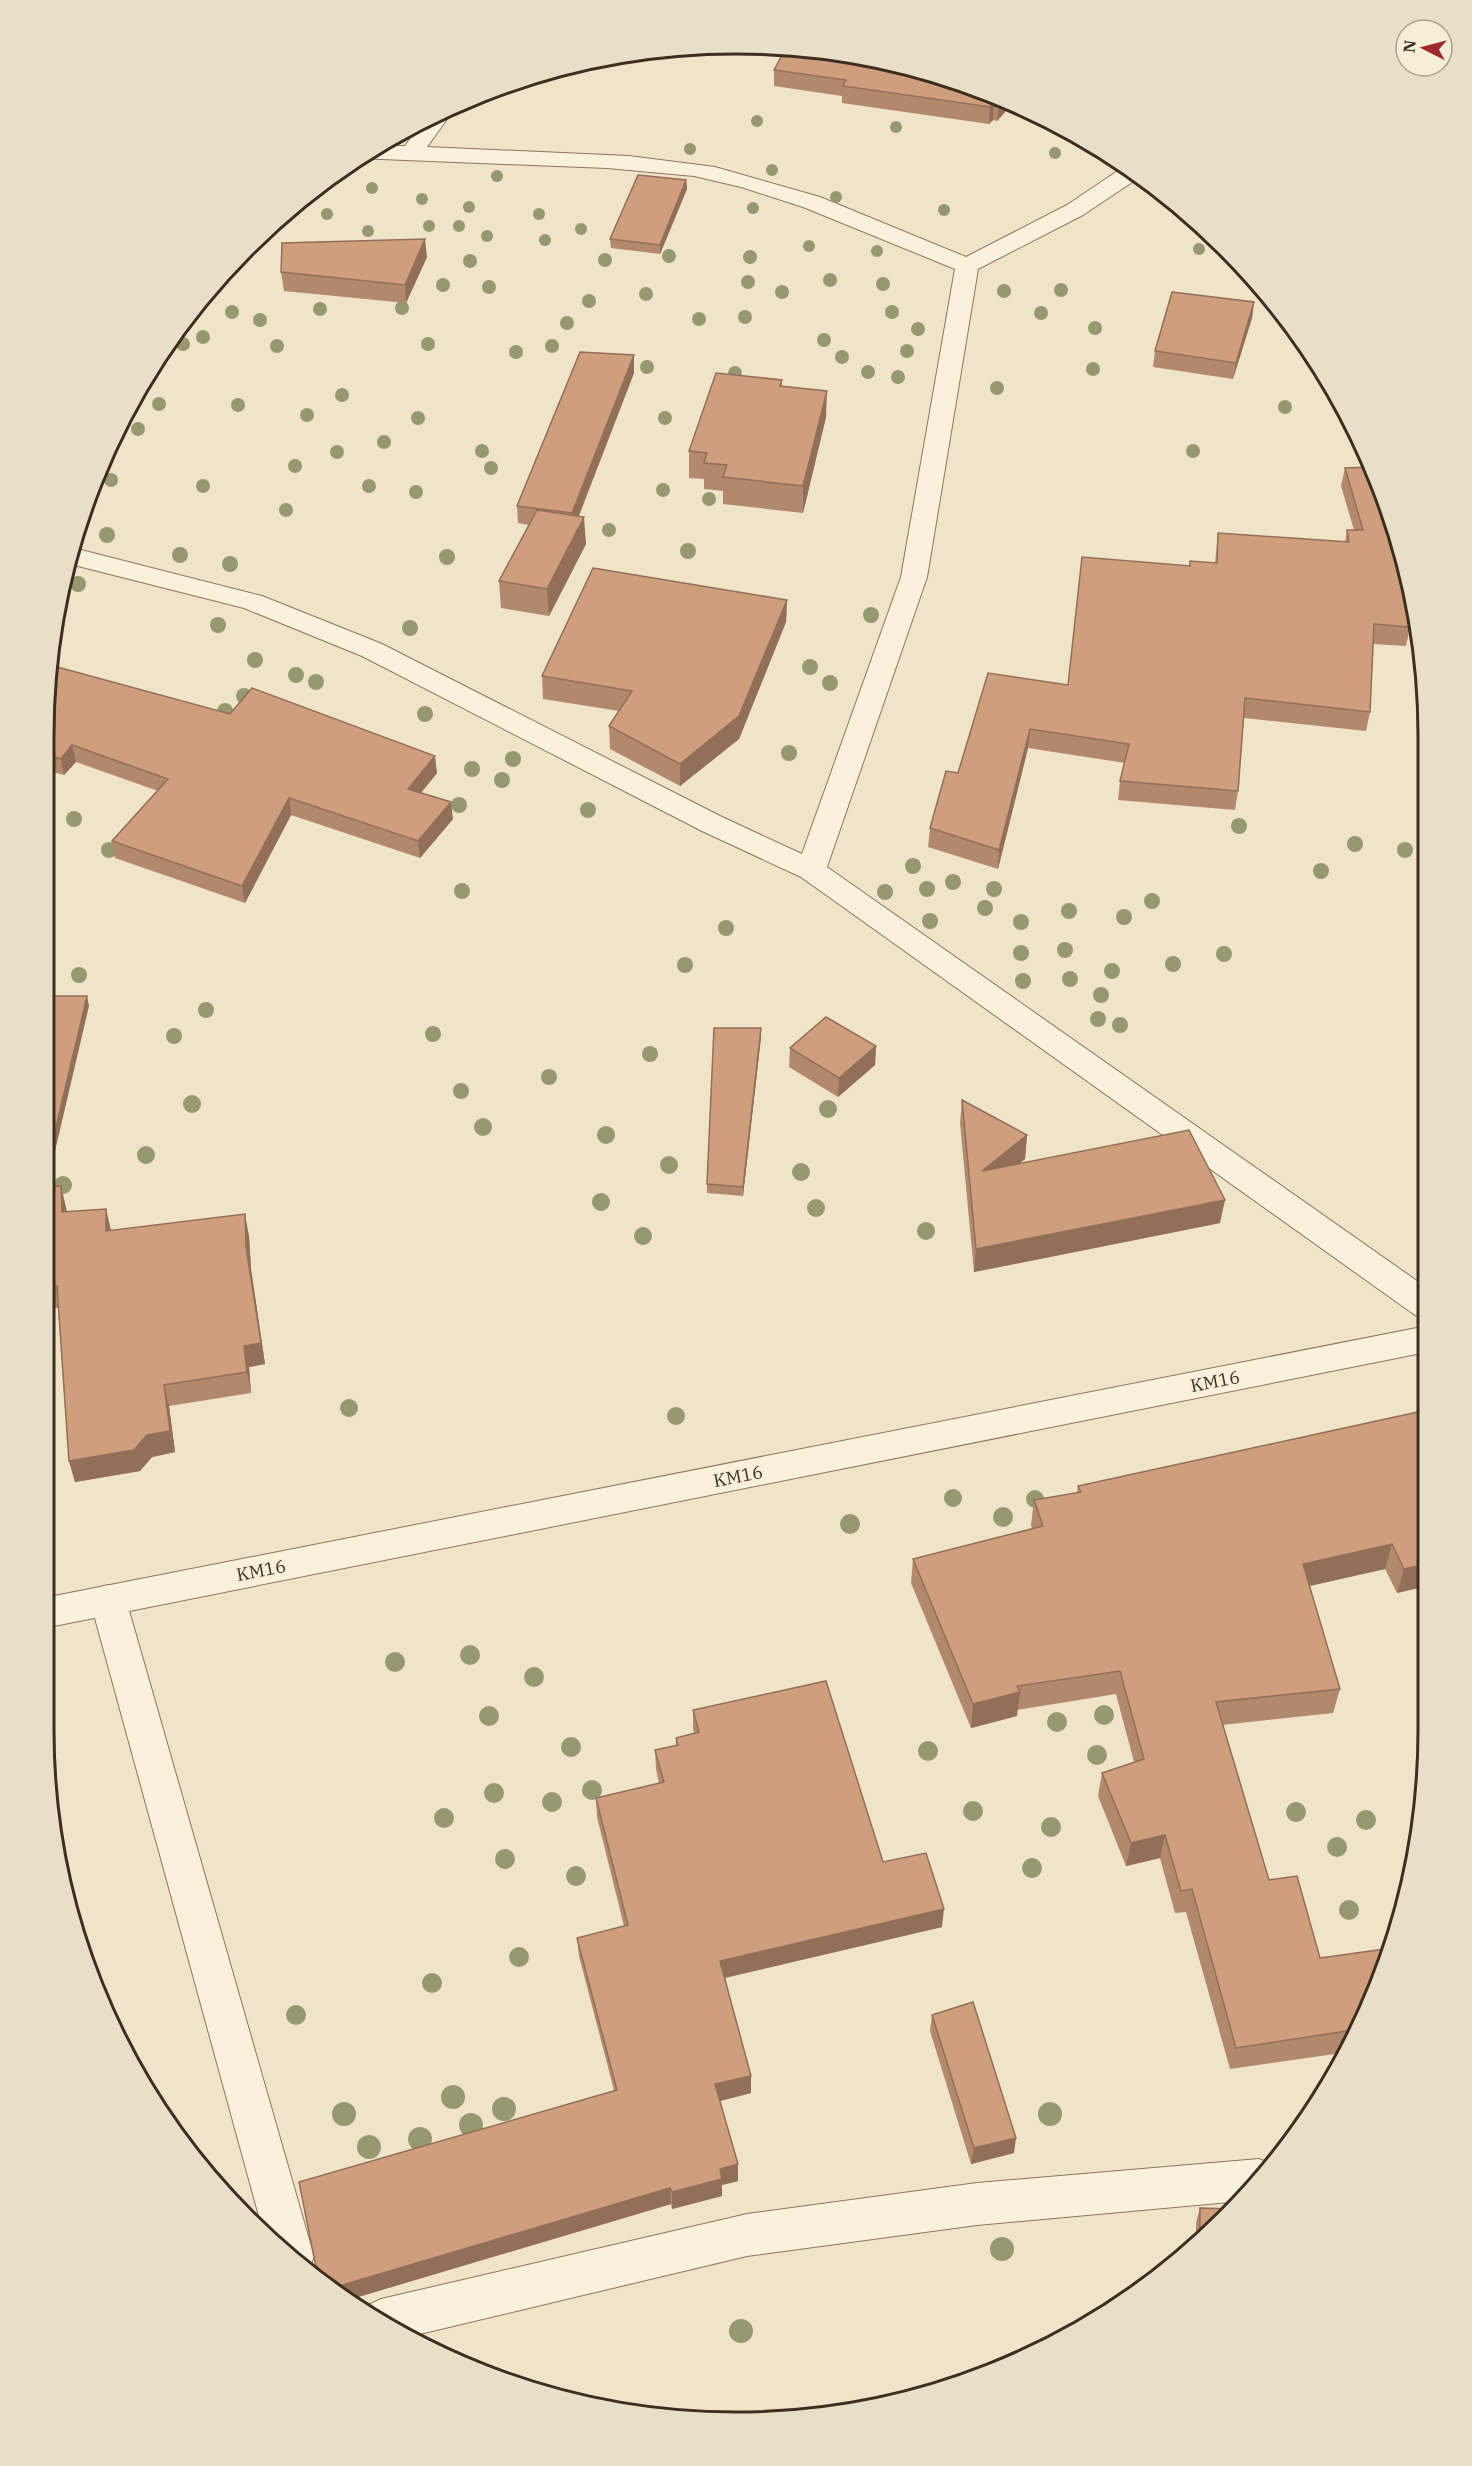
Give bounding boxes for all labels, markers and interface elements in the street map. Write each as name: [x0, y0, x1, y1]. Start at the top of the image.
north arrow: [1394, 18, 1454, 78]
text: N: [1398, 39, 1420, 54]
street label: KM16: [1188, 1365, 1242, 1397]
street label: KM16: [711, 1460, 765, 1492]
street label: KM16: [234, 1554, 288, 1586]

